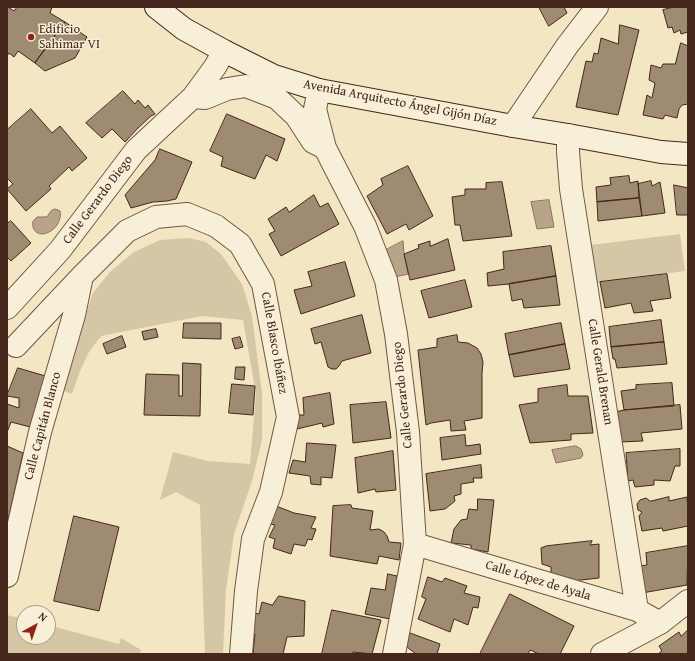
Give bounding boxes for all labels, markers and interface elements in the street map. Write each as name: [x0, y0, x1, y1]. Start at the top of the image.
place label: Edificio Sahimar VI: [39, 22, 100, 53]
marker: Edificio Sahimar VI: [26, 32, 36, 42]
street label: Avenida Arquitecto Ángel Gijón Díaz: [302, 77, 498, 129]
street label: Calle Gerardo Diego: [60, 153, 136, 247]
street label: Calle Blasco Ibáñez: [257, 291, 291, 395]
street label: Calle Gerald Brenan: [584, 318, 616, 426]
street label: Calle Gerardo Diego: [390, 341, 416, 449]
street label: Calle Capitán Blanco: [21, 370, 65, 482]
street label: Calle López de Ayala: [483, 558, 593, 604]
north arrow: [16, 605, 56, 645]
text: N: [35, 608, 51, 625]

